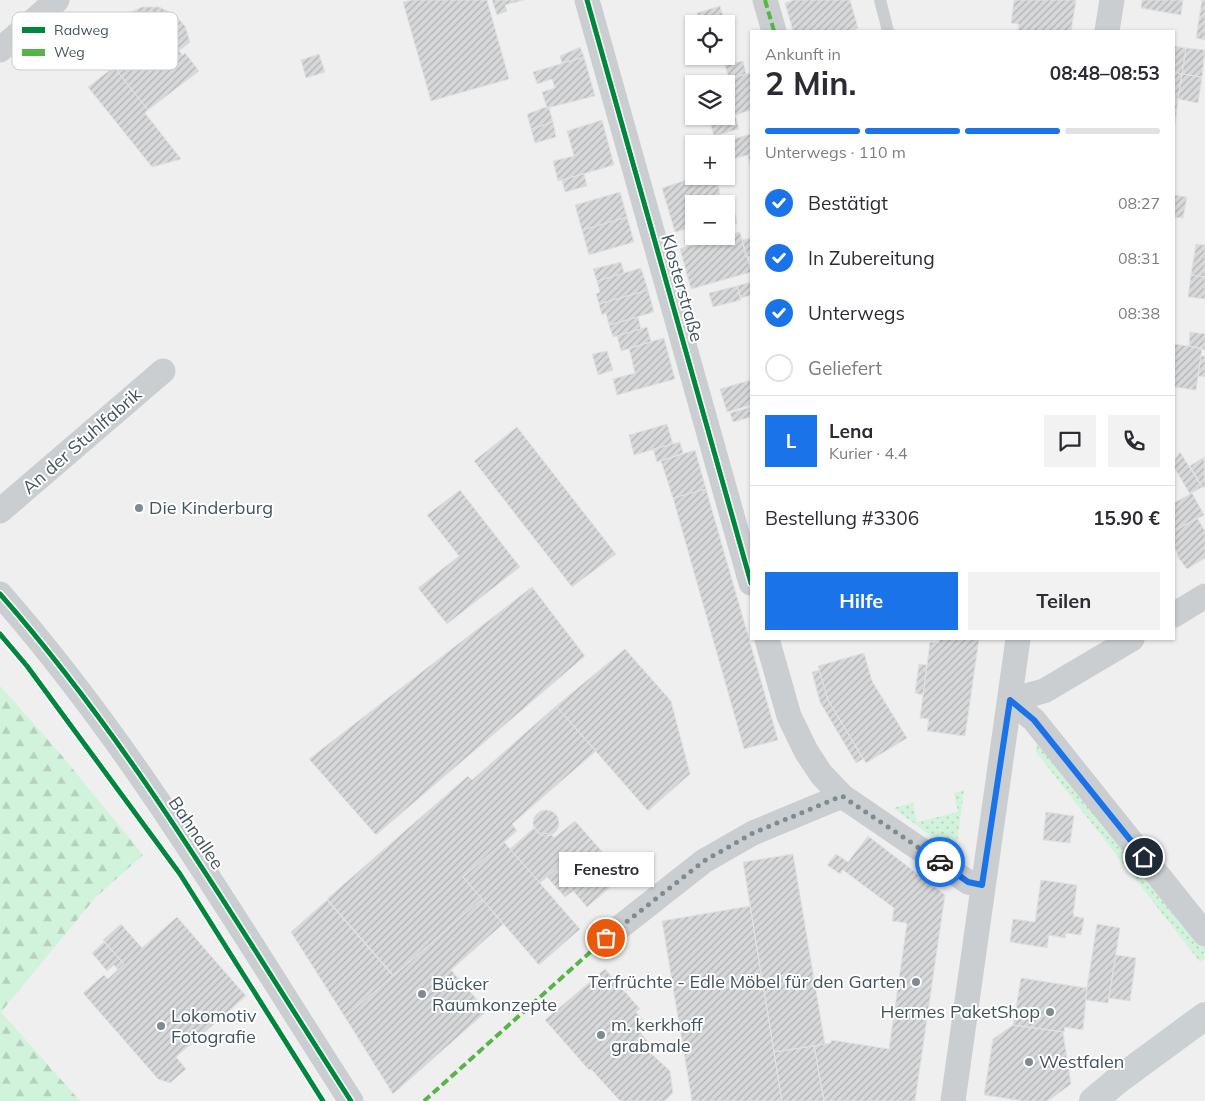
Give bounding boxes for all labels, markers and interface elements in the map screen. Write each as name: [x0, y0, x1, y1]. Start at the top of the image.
legend: [12, 12, 178, 70]
map controls: [685, 15, 735, 245]
button: locate: [685, 15, 735, 65]
text: Radweg: [54, 21, 109, 39]
text: Weg: [54, 43, 85, 61]
text: Ankunft in: [765, 44, 841, 64]
text: 08:48–08:53: [1050, 61, 1160, 85]
text: 2 Min.: [765, 63, 856, 103]
button: layers: [685, 75, 735, 125]
button: +: [685, 135, 735, 185]
text: Unterwegs · 110 m: [765, 142, 906, 162]
icon: check: [765, 189, 793, 217]
text: Bestätigt: [808, 191, 888, 215]
text: 08:27: [1118, 193, 1160, 213]
button: −: [685, 195, 735, 245]
street label: Klosterstraße: [656, 231, 709, 344]
icon: check: [765, 244, 793, 272]
text: In Zubereitung: [808, 246, 935, 270]
text: 08:31: [1118, 248, 1160, 268]
icon: check: [765, 299, 793, 327]
text: Unterwegs: [808, 301, 905, 325]
text: 08:38: [1118, 303, 1160, 323]
text: Geliefert: [808, 356, 882, 380]
street label: An der Stuhlfabrik: [17, 382, 147, 499]
button: chat: [1044, 415, 1096, 467]
button: phone: [1108, 415, 1160, 467]
text: Lena: [829, 419, 873, 443]
text: L: [786, 429, 796, 453]
text: Kurier · 4.4: [829, 443, 907, 463]
place label: Die Kinderburg: [149, 496, 273, 519]
marker: Die Kinderburg: [133, 502, 145, 514]
text: Bestellung #3306: [765, 506, 919, 530]
text: 15.90 €: [1093, 506, 1160, 530]
button: Hilfe: [765, 572, 958, 630]
button: Teilen: [968, 572, 1160, 630]
street label: Bahnallee: [164, 792, 229, 874]
pin: [1123, 836, 1165, 878]
courier: [915, 837, 965, 887]
icon: home: [1130, 843, 1158, 871]
icon: car: [926, 848, 954, 876]
callout: Fenestro: [558, 853, 654, 888]
text: Fenestro: [574, 859, 639, 879]
pin: [585, 917, 627, 959]
icon: bag: [592, 924, 620, 952]
place label: Terfrüchte - Edle Möbel für den Garten: [588, 970, 906, 993]
place label: Bücker Raumkonzepte: [432, 972, 557, 1016]
marker: Terfrüchte - Edle Möbel für den Garten: [910, 976, 922, 988]
marker: Bücker Raumkonzepte: [416, 988, 428, 1000]
place label: Hermes PaketShop: [881, 1000, 1040, 1023]
place label: Lokomotiv Fotografie: [171, 1004, 257, 1048]
marker: Hermes PaketShop: [1044, 1006, 1056, 1018]
place label: m. kerkhoff grabmale: [611, 1013, 704, 1057]
marker: Lokomotiv Fotografie: [155, 1020, 167, 1032]
marker: m. kerkhoff grabmale: [595, 1029, 607, 1041]
place label: Westfalen: [1039, 1050, 1124, 1073]
marker: Westfalen: [1023, 1056, 1035, 1068]

